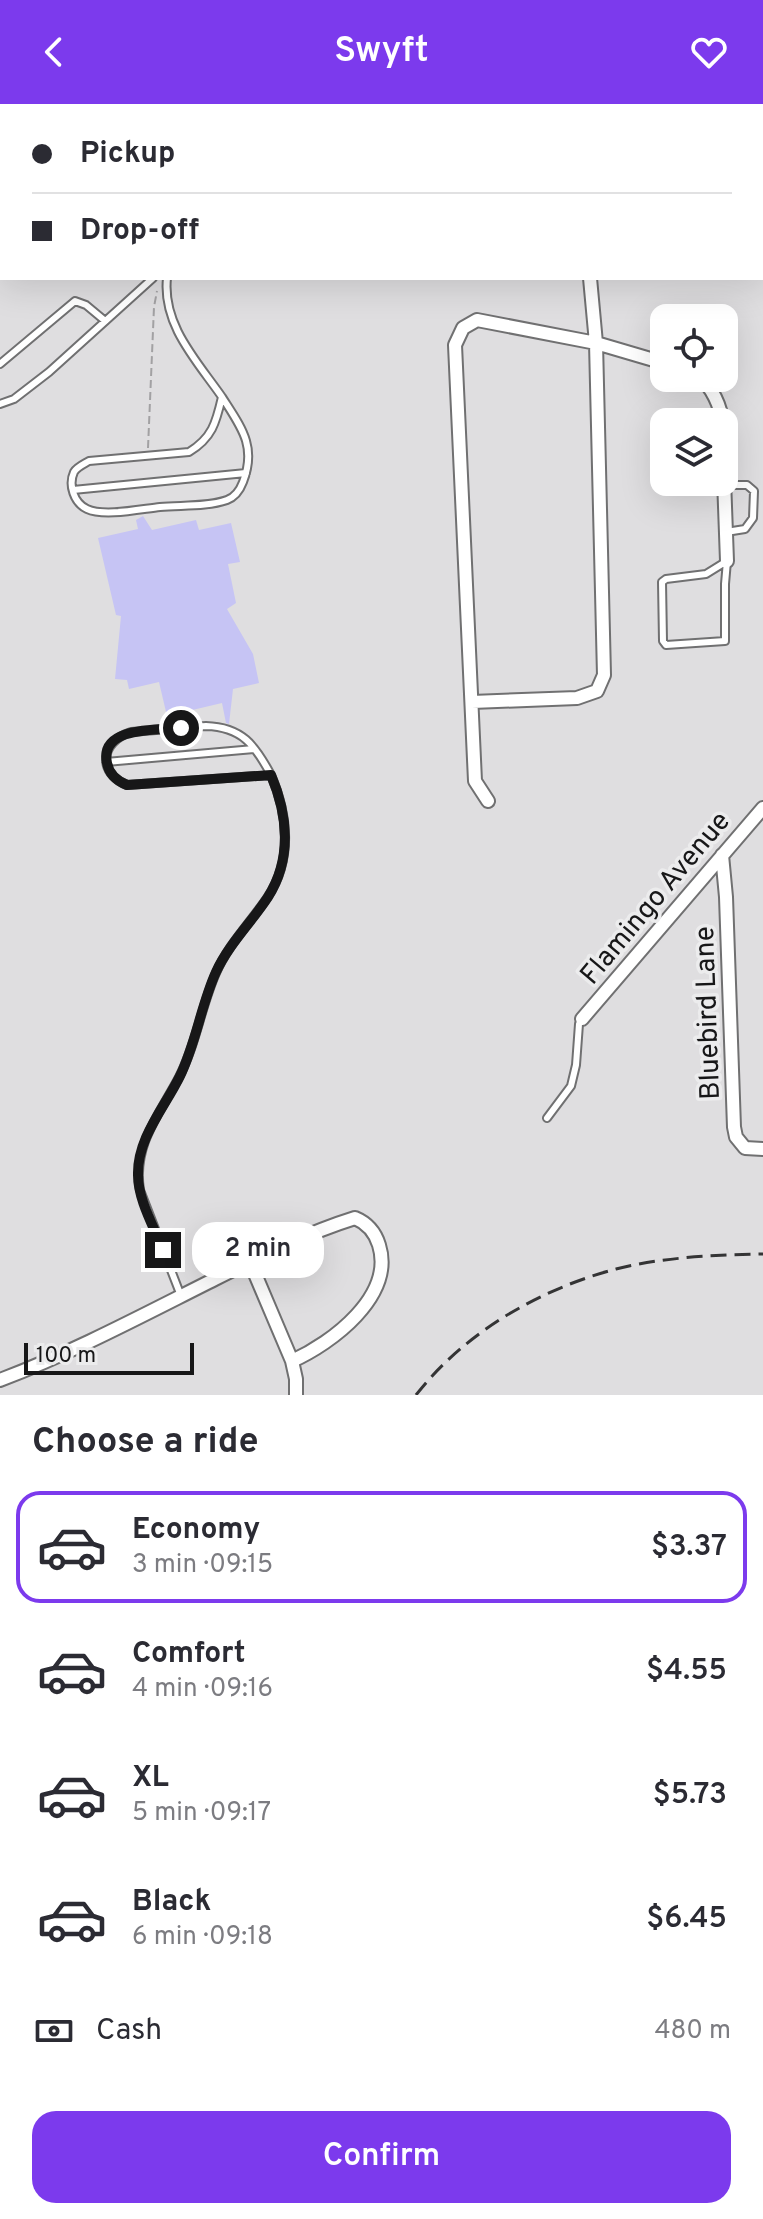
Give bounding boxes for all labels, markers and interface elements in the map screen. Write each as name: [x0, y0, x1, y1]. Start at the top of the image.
text: Swyft: [334, 29, 429, 75]
icon: back: [32, 30, 76, 74]
icon: heart: [687, 30, 731, 74]
text: Pickup: [80, 136, 175, 173]
text: Drop-off: [80, 213, 199, 250]
map controls: [650, 304, 738, 496]
button: locate: [650, 304, 738, 392]
button: layers: [650, 408, 738, 496]
route start: [163, 710, 199, 746]
street label: Flamingo Avenue: [573, 805, 739, 993]
street label: Bluebird Lane: [688, 925, 730, 1100]
callout: 2 min: [191, 1222, 323, 1278]
route end: [145, 1232, 181, 1268]
text: 2 min: [224, 1233, 292, 1266]
scale bar: [24, 1339, 194, 1375]
text: 100 m: [36, 1343, 96, 1370]
text: Choose a ride: [32, 1420, 258, 1466]
icon: car: [36, 1511, 108, 1583]
text: Economy: [132, 1512, 260, 1549]
text: $3.37: [651, 1529, 727, 1566]
text: 3 min · 09:15: [132, 1549, 273, 1582]
icon: car: [36, 1635, 108, 1707]
text: Comfort: [132, 1636, 245, 1673]
text: $4.55: [646, 1653, 727, 1690]
text: 4 min · 09:16: [132, 1673, 273, 1706]
icon: car: [36, 1759, 108, 1831]
text: XL: [132, 1760, 169, 1797]
text: $5.73: [653, 1777, 727, 1814]
text: 5 min · 09:17: [132, 1797, 271, 1830]
icon: car: [36, 1883, 108, 1955]
text: Black: [132, 1884, 211, 1921]
text: $6.45: [646, 1901, 727, 1938]
text: 6 min · 09:18: [132, 1921, 273, 1954]
icon: cash: [32, 2009, 76, 2053]
text: Cash: [96, 2013, 162, 2050]
text: 480 m: [654, 2015, 731, 2048]
button: Confirm: [32, 2111, 731, 2203]

